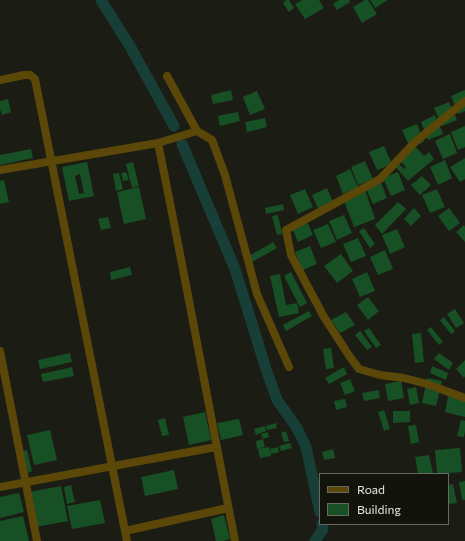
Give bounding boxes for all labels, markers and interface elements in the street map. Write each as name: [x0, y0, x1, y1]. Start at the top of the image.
legend: [319, 473, 449, 525]
text: Road: [357, 482, 385, 496]
text: Building: [357, 502, 401, 516]

